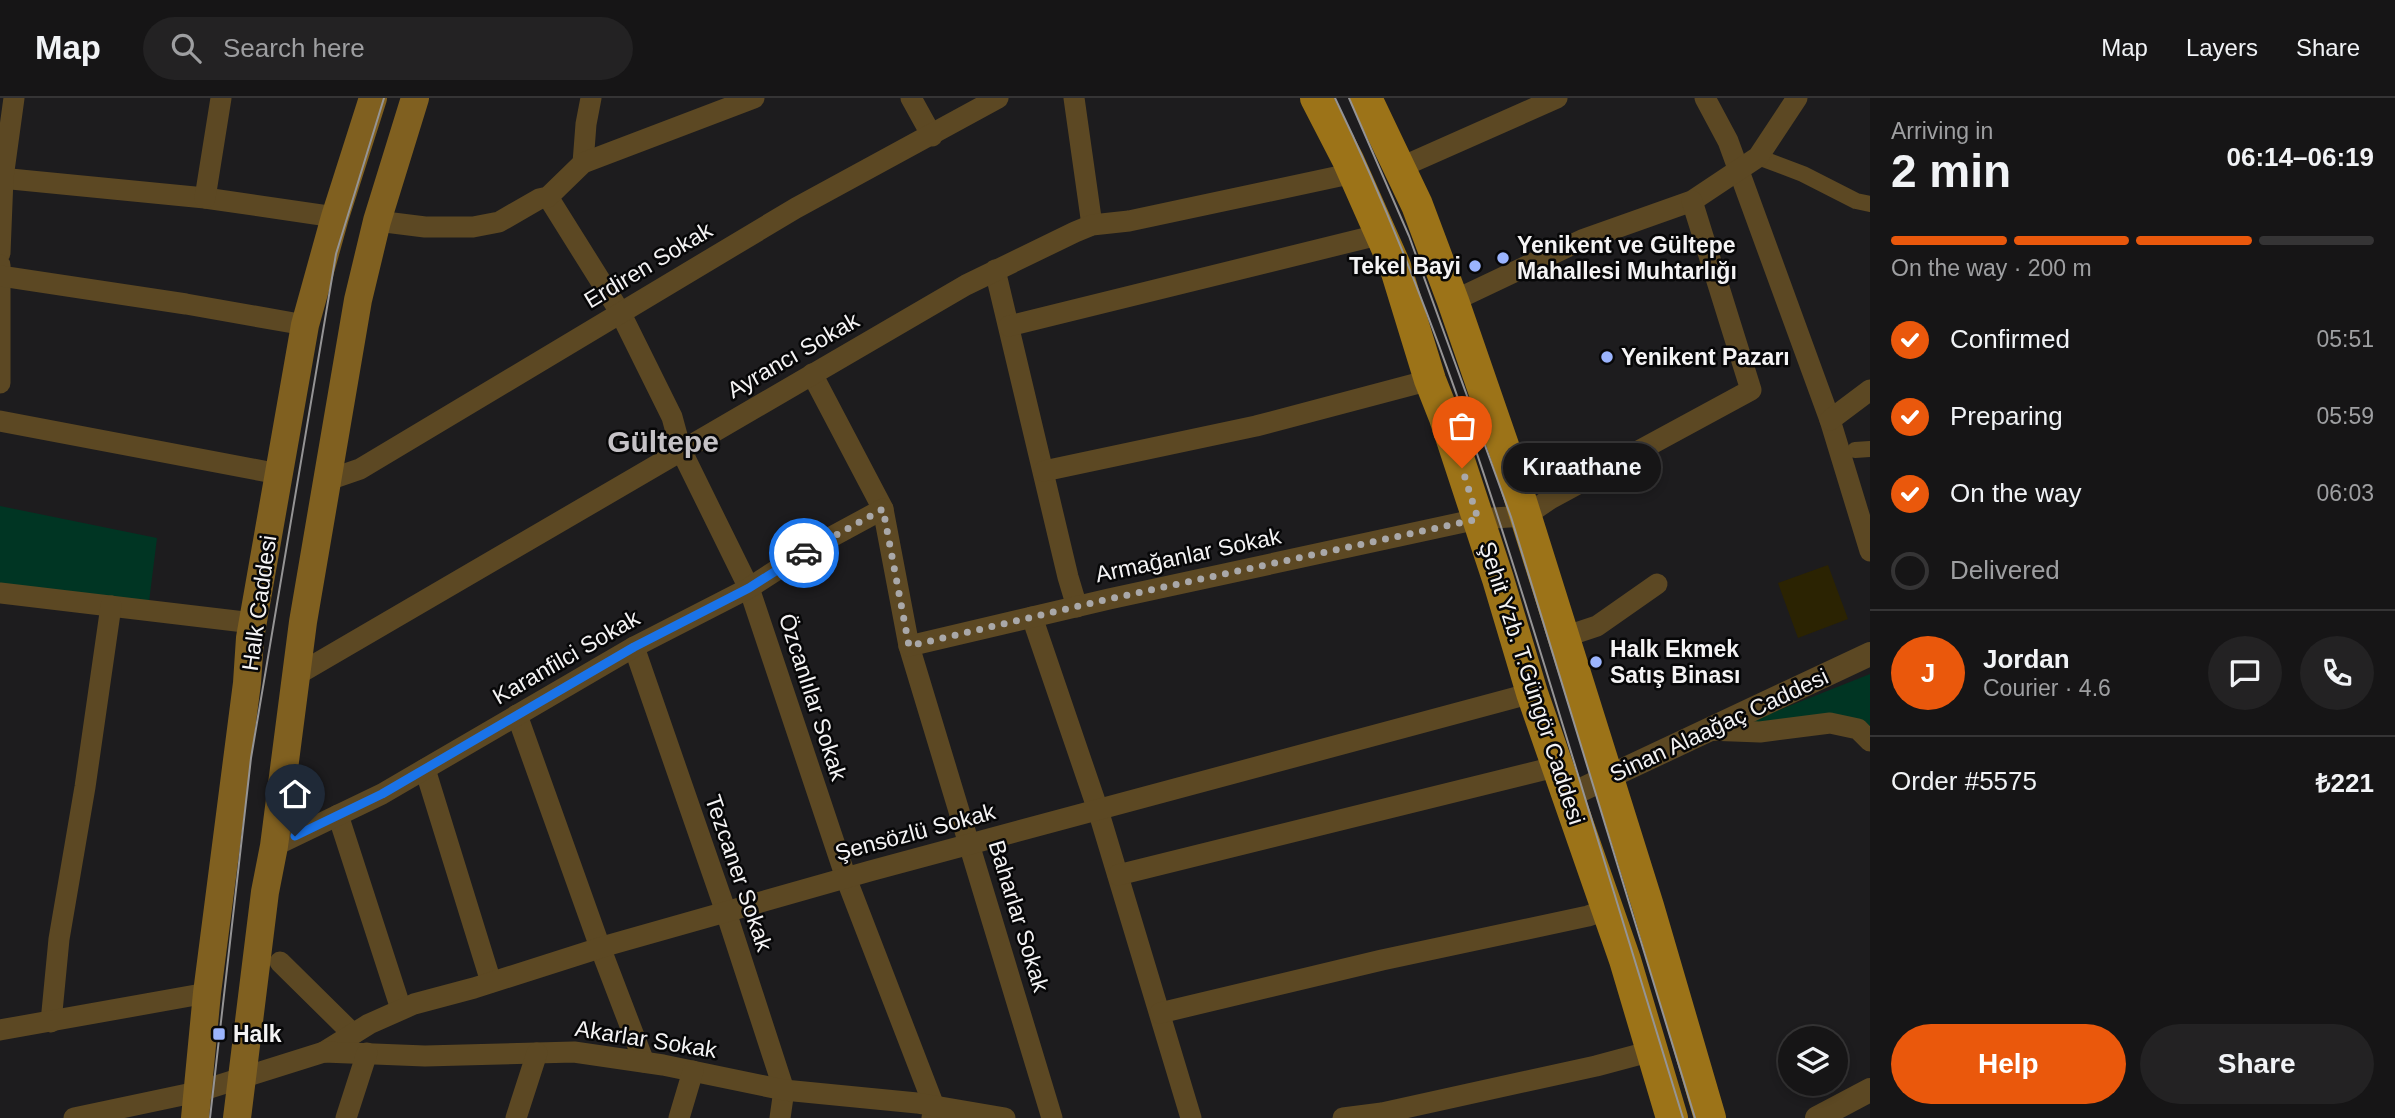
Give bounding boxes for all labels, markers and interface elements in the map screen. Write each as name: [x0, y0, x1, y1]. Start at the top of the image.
search box: [143, 17, 633, 80]
text: Map: [35, 29, 101, 66]
icon: search: [167, 29, 205, 67]
text: Search here: [223, 33, 365, 63]
text: Map: [2101, 34, 2148, 61]
text: Layers: [2186, 34, 2258, 61]
text: Share: [2296, 34, 2360, 61]
text: Arriving in: [1891, 118, 1993, 144]
text: 06:14–06:19: [2227, 142, 2374, 172]
text: 2 min: [1891, 145, 2011, 197]
street label: Erdiren Sokak: [579, 216, 717, 313]
place label: Yenikent ve Gültepe Mahallesi Muhtarlığı: [1517, 232, 1737, 284]
marker: Yenikent ve Gültepe Mahallesi Muhtarlığı: [1495, 250, 1511, 266]
place label: Tekel Bayi: [1349, 253, 1461, 279]
text: On the way · 200 m: [1891, 255, 2092, 281]
marker: Tekel Bayi: [1467, 258, 1483, 274]
street label: Ayrancı Sokak: [722, 307, 864, 403]
icon: check: [1891, 321, 1929, 359]
text: Confirmed: [1950, 324, 2070, 354]
text: 05:51: [2316, 326, 2374, 352]
place label: Yenikent Pazarı: [1621, 344, 1790, 370]
marker: Yenikent Pazarı: [1599, 349, 1615, 365]
pin: [1432, 396, 1492, 468]
icon: check: [1891, 398, 1929, 436]
text: Preparing: [1950, 401, 2063, 431]
text: 05:59: [2316, 403, 2374, 429]
icon: bag: [1443, 407, 1481, 445]
district label: Gültepe: [607, 425, 719, 458]
callout: Kıraathane: [1504, 444, 1662, 492]
text: Kıraathane: [1523, 454, 1641, 480]
icon: check: [1891, 475, 1929, 513]
text: On the way: [1950, 478, 2082, 508]
text: 06:03: [2316, 480, 2374, 506]
courier: [769, 518, 839, 588]
street label: Armağanlar Sokak: [1093, 523, 1284, 587]
street label: Halk Caddesi: [237, 533, 281, 673]
icon: car: [785, 534, 823, 572]
street label: Şehit Yzb. T.Güngör Caddesi: [1474, 538, 1590, 828]
text: Delivered: [1950, 555, 2060, 585]
street label: Karanfilci Sokak: [488, 604, 644, 709]
street label: Özcanlılar Sokak: [774, 610, 852, 784]
place label: Halk Ekmek Satış Binası: [1610, 636, 1740, 688]
button: chat: [2208, 636, 2282, 710]
button: phone: [2300, 636, 2374, 710]
text: Jordan: [1983, 644, 2070, 674]
marker: Halk Ekmek Satış Binası: [1588, 654, 1604, 670]
text: J: [1921, 658, 1935, 688]
street label: Sinan Alaağaç Caddesi: [1606, 663, 1832, 787]
text: Courier · 4.6: [1983, 675, 2111, 701]
pin: [265, 764, 325, 836]
text: Order #5575: [1891, 766, 2037, 796]
text: ₺221: [2316, 768, 2374, 798]
icon: home: [276, 775, 314, 813]
street label: Tezcaner Sokak: [700, 791, 778, 955]
street label: Şensözlü Sokak: [832, 798, 998, 866]
street label: Baharlar Sokak: [984, 837, 1055, 995]
street label: Akarlar Sokak: [573, 1015, 719, 1063]
place label: Halk: [233, 1021, 282, 1047]
button: Help: [1891, 1024, 2126, 1104]
button: Share: [2140, 1024, 2374, 1104]
marker: Halk: [211, 1026, 227, 1042]
map controls: [1778, 1026, 1848, 1096]
button: layers: [1778, 1026, 1848, 1096]

